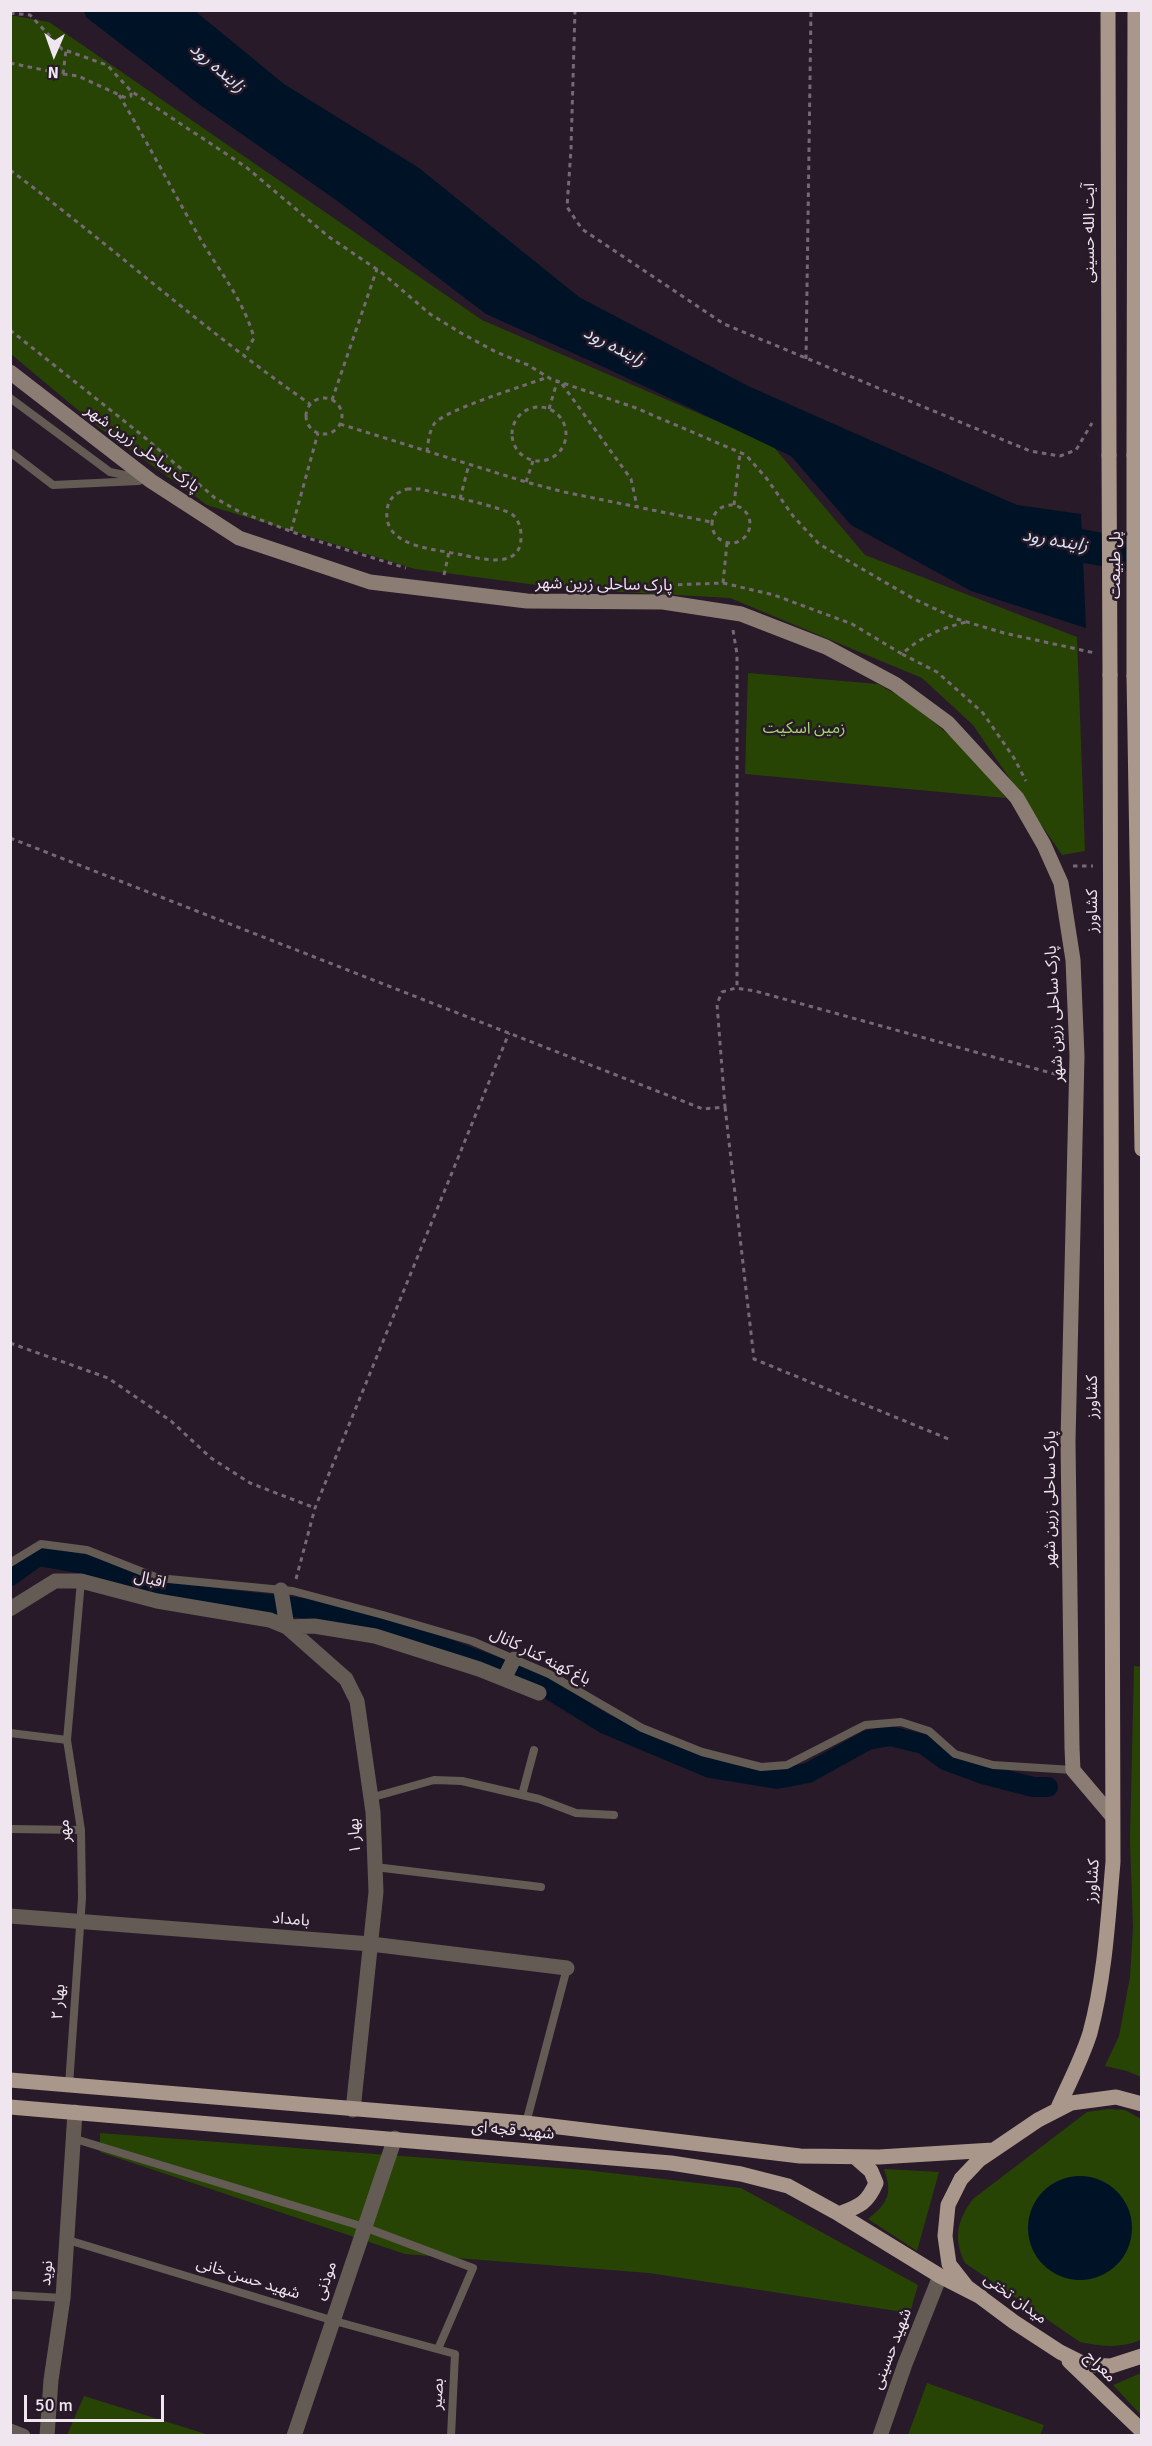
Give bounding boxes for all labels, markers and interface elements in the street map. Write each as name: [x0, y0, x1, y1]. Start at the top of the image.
north arrow: [24, 24, 84, 84]
water label: زاینده رود: [185, 38, 249, 98]
text: N: [47, 62, 59, 82]
street label: آیت الله حسینی: [1080, 183, 1100, 283]
water label: زاینده رود: [580, 322, 648, 372]
street label: پارک ساحلی زرین شهر: [81, 401, 203, 497]
water label: زاینده رود: [1021, 525, 1089, 557]
street label: پل طبیعت: [1106, 531, 1126, 599]
street label: پارک ساحلی زرین شهر: [535, 574, 673, 596]
park label: زمین اسکیت: [763, 719, 845, 739]
street label: کشاورز: [1083, 889, 1103, 933]
street label: پارک ساحلی زرین شهر: [1042, 945, 1068, 1083]
street label: کشاورز: [1083, 1375, 1103, 1419]
street label: پارک ساحلی زرین شهر: [1041, 1430, 1061, 1568]
street label: اقبال: [132, 1567, 168, 1593]
street label: باغ کهنه کنار کانال: [487, 1624, 593, 1690]
street label: بهار ۱: [344, 1818, 366, 1854]
street label: مهر: [54, 1819, 76, 1843]
street label: کشاورز: [1082, 1859, 1104, 1903]
street label: بامداد: [272, 1909, 310, 1931]
street label: بهار ۲: [48, 1984, 70, 2020]
street label: شهید قجه ای: [471, 2118, 555, 2144]
street label: شهید حسن خانی: [194, 2254, 302, 2304]
street label: موذنی: [310, 2259, 342, 2303]
street label: نوید: [36, 2260, 58, 2286]
street label: میدان تختی: [979, 2270, 1051, 2328]
street label: شهید حسینی: [868, 2306, 916, 2392]
street label: معراج: [1080, 2347, 1120, 2387]
street label: بصیر: [428, 2378, 448, 2410]
scale bar: [27, 2383, 166, 2421]
text: 50 m: [35, 2394, 73, 2416]

